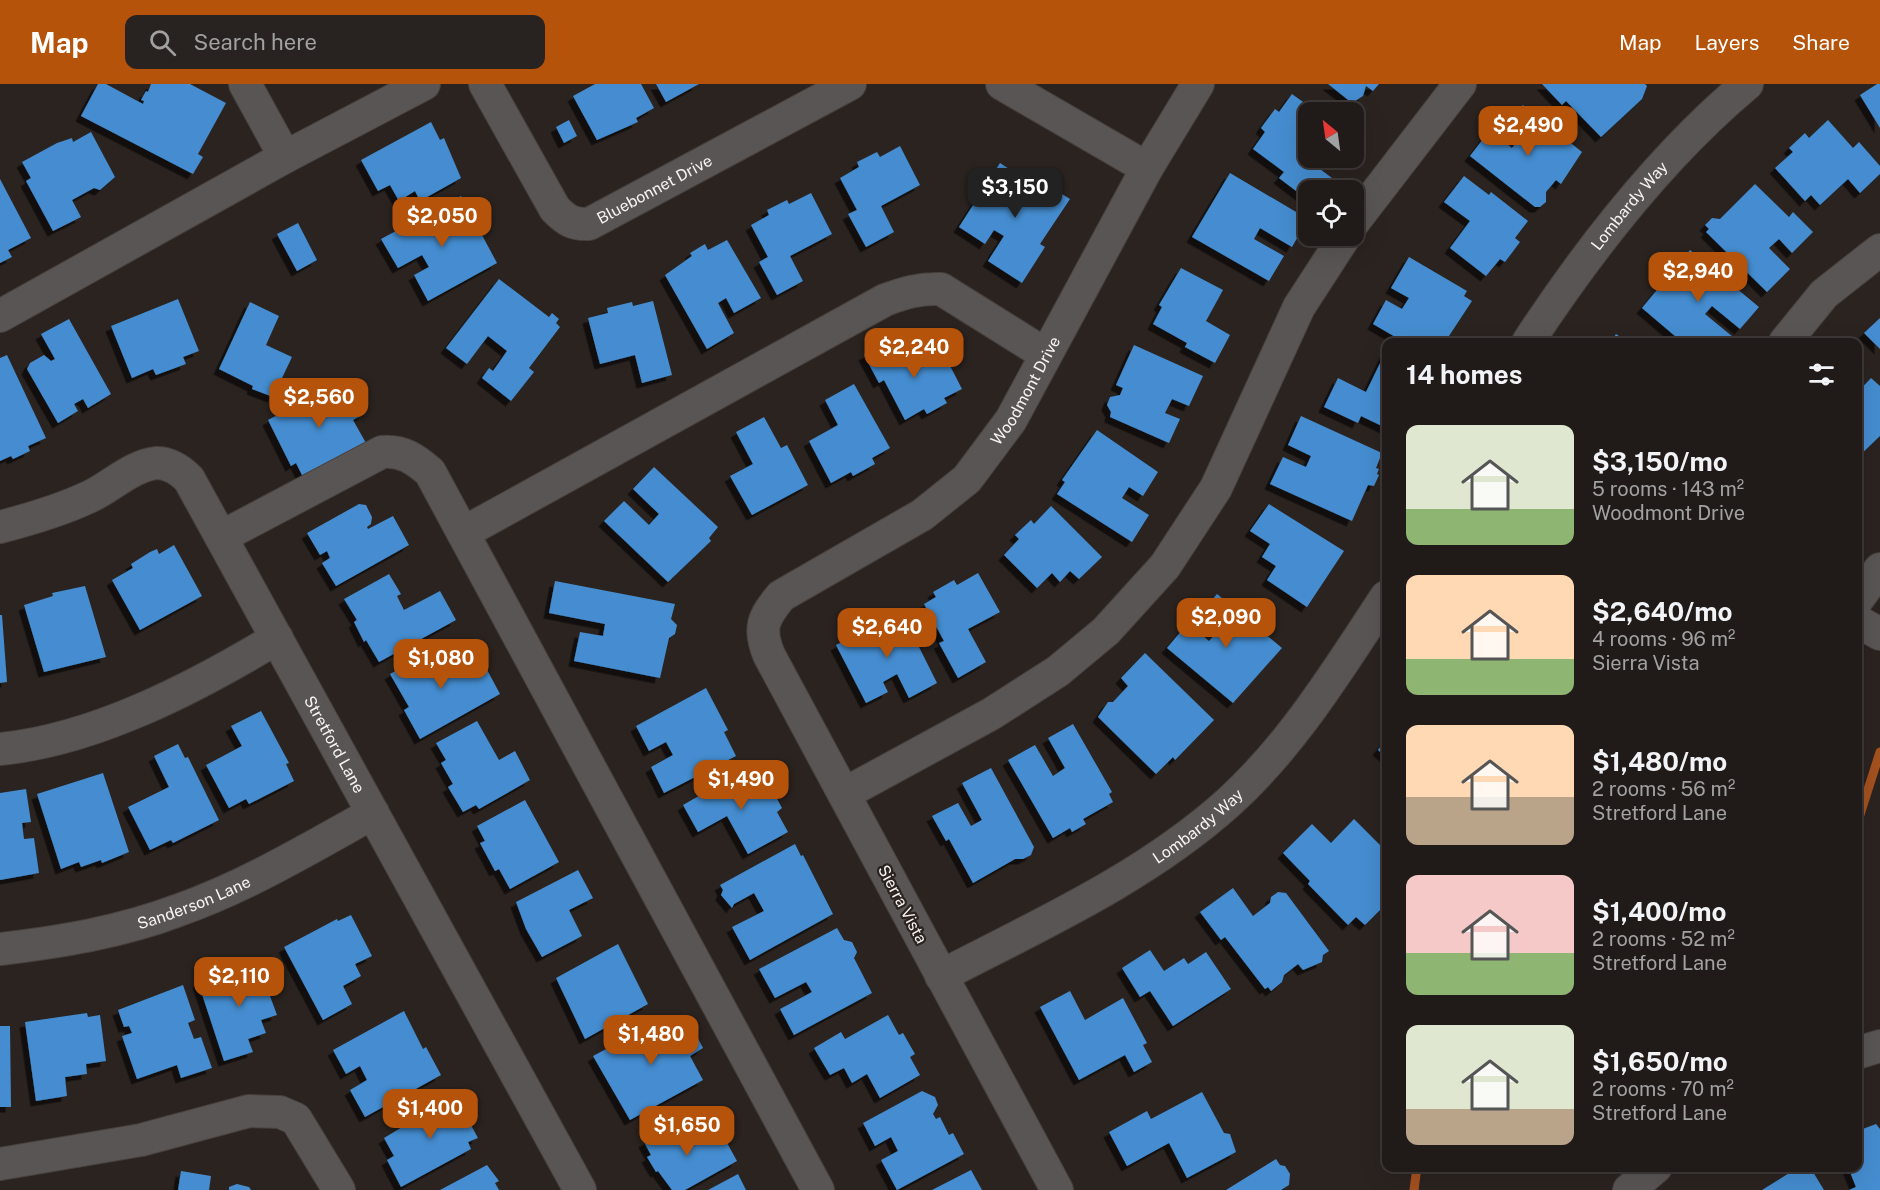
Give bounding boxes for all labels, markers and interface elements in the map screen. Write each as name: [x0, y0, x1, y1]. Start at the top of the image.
search box: [125, 15, 545, 69]
text: Map: [30, 26, 89, 59]
icon: search: [146, 26, 179, 59]
text: Search here: [194, 29, 317, 55]
text: Map: [1619, 30, 1662, 55]
text: Layers: [1695, 30, 1759, 55]
text: Share: [1792, 30, 1850, 55]
north arrow: [1298, 102, 1364, 168]
map controls: [1298, 102, 1364, 246]
pin: $2,490: [1479, 106, 1577, 157]
text: $2,490: [1493, 113, 1563, 137]
street label: Bluebonnet Drive: [594, 151, 715, 228]
street label: Lombardy Way: [1587, 157, 1672, 254]
pin: $3,150: [966, 168, 1064, 219]
text: $3,150: [981, 175, 1049, 199]
button: locate: [1298, 180, 1364, 246]
pin: $2,050: [393, 197, 491, 248]
text: $2,050: [406, 204, 478, 228]
pin: $2,940: [1649, 252, 1747, 303]
text: $2,940: [1663, 259, 1733, 283]
pin: $2,240: [865, 328, 963, 379]
street label: Woodmont Drive: [987, 333, 1064, 449]
text: $2,240: [879, 335, 949, 359]
icon: filters: [1805, 358, 1838, 391]
text: 14 homes: [1406, 359, 1522, 390]
pin: $2,560: [270, 378, 368, 429]
text: $2,560: [283, 385, 355, 409]
text: $3,150/mo: [1592, 446, 1728, 477]
icon: home: [1454, 449, 1526, 521]
text: 5 rooms · 143 m²: [1592, 477, 1744, 501]
text: Woodmont Drive: [1592, 501, 1745, 525]
text: $2,640/mo: [1592, 596, 1732, 627]
pin: $2,090: [1177, 598, 1275, 649]
icon: home: [1454, 599, 1526, 671]
text: $2,090: [1191, 605, 1261, 629]
pin: $2,640: [838, 608, 936, 659]
text: $2,640: [851, 615, 923, 639]
text: 4 rooms · 96 m²: [1592, 627, 1735, 651]
pin: $1,080: [392, 639, 490, 690]
text: $1,080: [408, 646, 474, 670]
text: Sierra Vista: [1592, 651, 1699, 675]
street label: Stretford Lane: [300, 692, 369, 796]
text: $1,480/mo: [1592, 746, 1727, 777]
icon: home: [1454, 749, 1526, 821]
pin: $1,490: [692, 760, 790, 811]
text: $1,490: [708, 767, 774, 791]
text: 2 rooms · 56 m²: [1592, 777, 1735, 801]
street label: Lombardy Way: [1149, 785, 1247, 868]
text: Stretford Lane: [1592, 801, 1727, 825]
street label: Sierra Vista: [874, 862, 931, 947]
street label: Sanderson Lane: [135, 872, 254, 933]
text: $1,400/mo: [1592, 896, 1727, 927]
icon: home: [1454, 899, 1526, 971]
text: 2 rooms · 52 m²: [1592, 927, 1735, 951]
text: Stretford Lane: [1592, 951, 1727, 975]
pin: $2,110: [190, 957, 288, 1008]
text: $2,110: [208, 964, 270, 988]
pin: $1,480: [602, 1015, 700, 1066]
text: $1,480: [617, 1022, 685, 1046]
text: $1,650/mo: [1592, 1046, 1728, 1077]
icon: home: [1454, 1049, 1526, 1121]
text: 2 rooms · 70 m²: [1592, 1077, 1734, 1101]
pin: $1,400: [381, 1089, 479, 1140]
text: $1,400: [397, 1096, 463, 1120]
text: Stretford Lane: [1592, 1101, 1727, 1125]
pin: $1,650: [638, 1106, 736, 1157]
text: $1,650: [653, 1113, 721, 1137]

